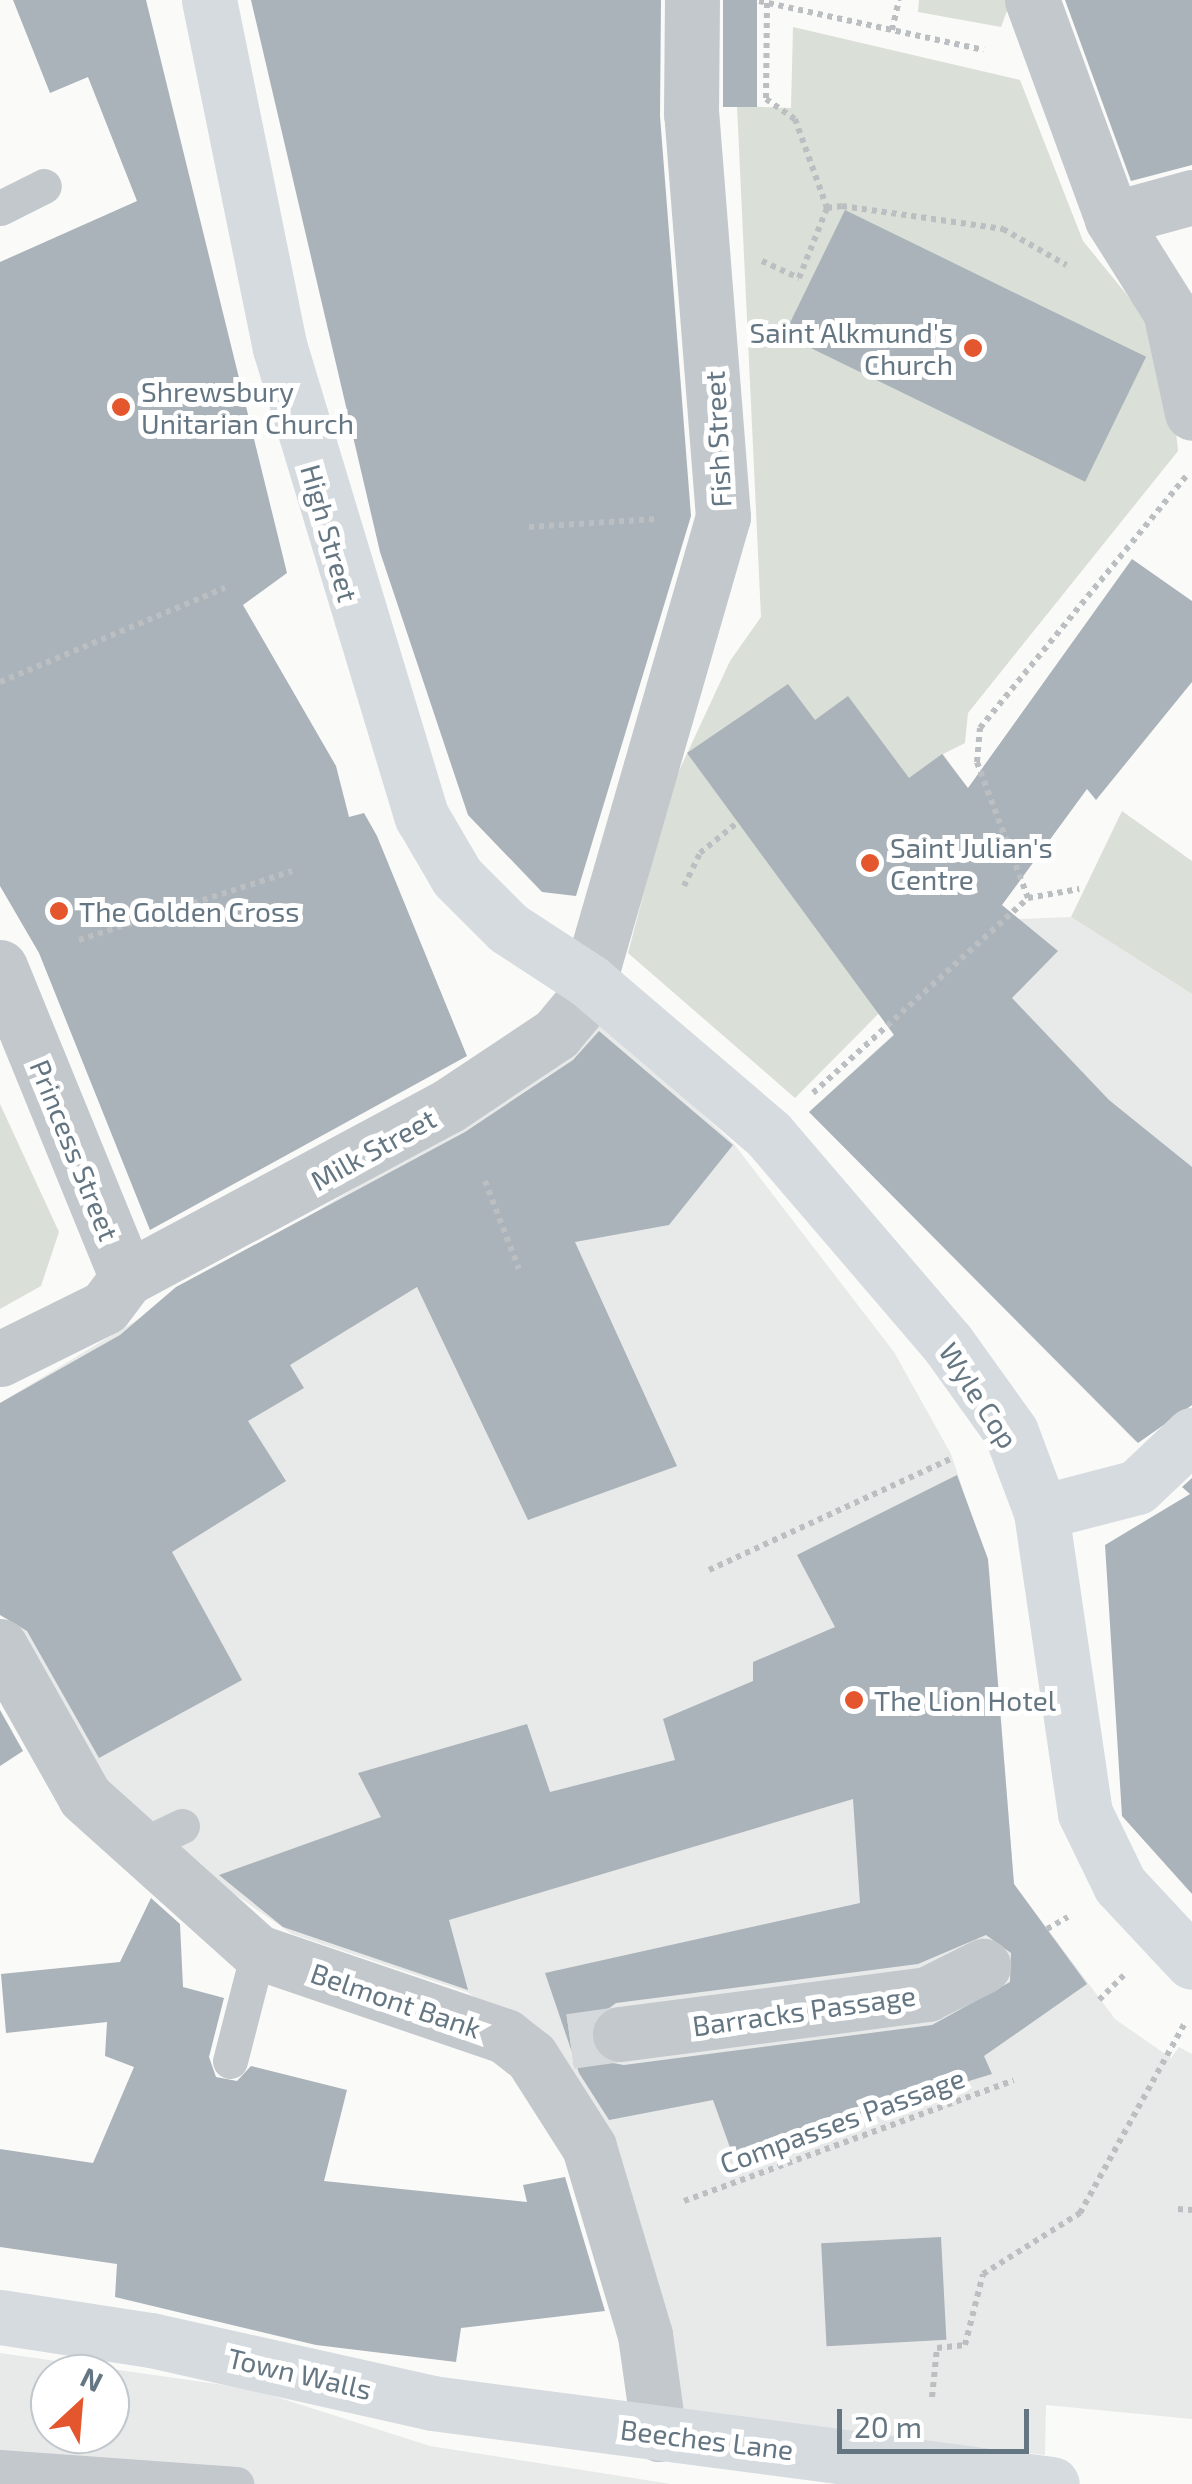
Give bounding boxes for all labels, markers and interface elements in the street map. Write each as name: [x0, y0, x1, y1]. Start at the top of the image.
place label: Saint Alkmund's Church: [749, 315, 953, 381]
marker: Saint Alkmund's Church: [962, 337, 984, 359]
street label: Fish Street: [697, 370, 737, 508]
place label: Shrewsbury Unitarian Church: [141, 374, 354, 440]
marker: Shrewsbury Unitarian Church: [110, 396, 132, 418]
street label: High Street: [294, 460, 366, 606]
place label: Saint Julian's Centre: [890, 830, 1053, 896]
marker: Saint Julian's Centre: [859, 852, 881, 874]
place label: The Golden Cross: [79, 894, 299, 928]
marker: The Golden Cross: [48, 900, 70, 922]
street label: Princess Street: [23, 1055, 127, 1245]
street label: Milk Street: [304, 1101, 442, 1197]
street label: Wyle Cop: [932, 1336, 1026, 1454]
place label: The Lion Hotel: [874, 1683, 1056, 1717]
marker: The Lion Hotel: [843, 1689, 865, 1711]
street label: Belmont Bank: [307, 1955, 485, 2045]
street label: Barracks Passage: [690, 1978, 918, 2042]
street label: Compasses Passage: [715, 2060, 969, 2180]
street label: Town Walls: [225, 2340, 375, 2406]
north arrow: [30, 2354, 130, 2454]
text: N: [76, 2359, 109, 2399]
scale bar: [842, 2389, 1034, 2451]
text: 20 m: [854, 2408, 922, 2444]
street label: Beeches Lane: [619, 2412, 795, 2466]

